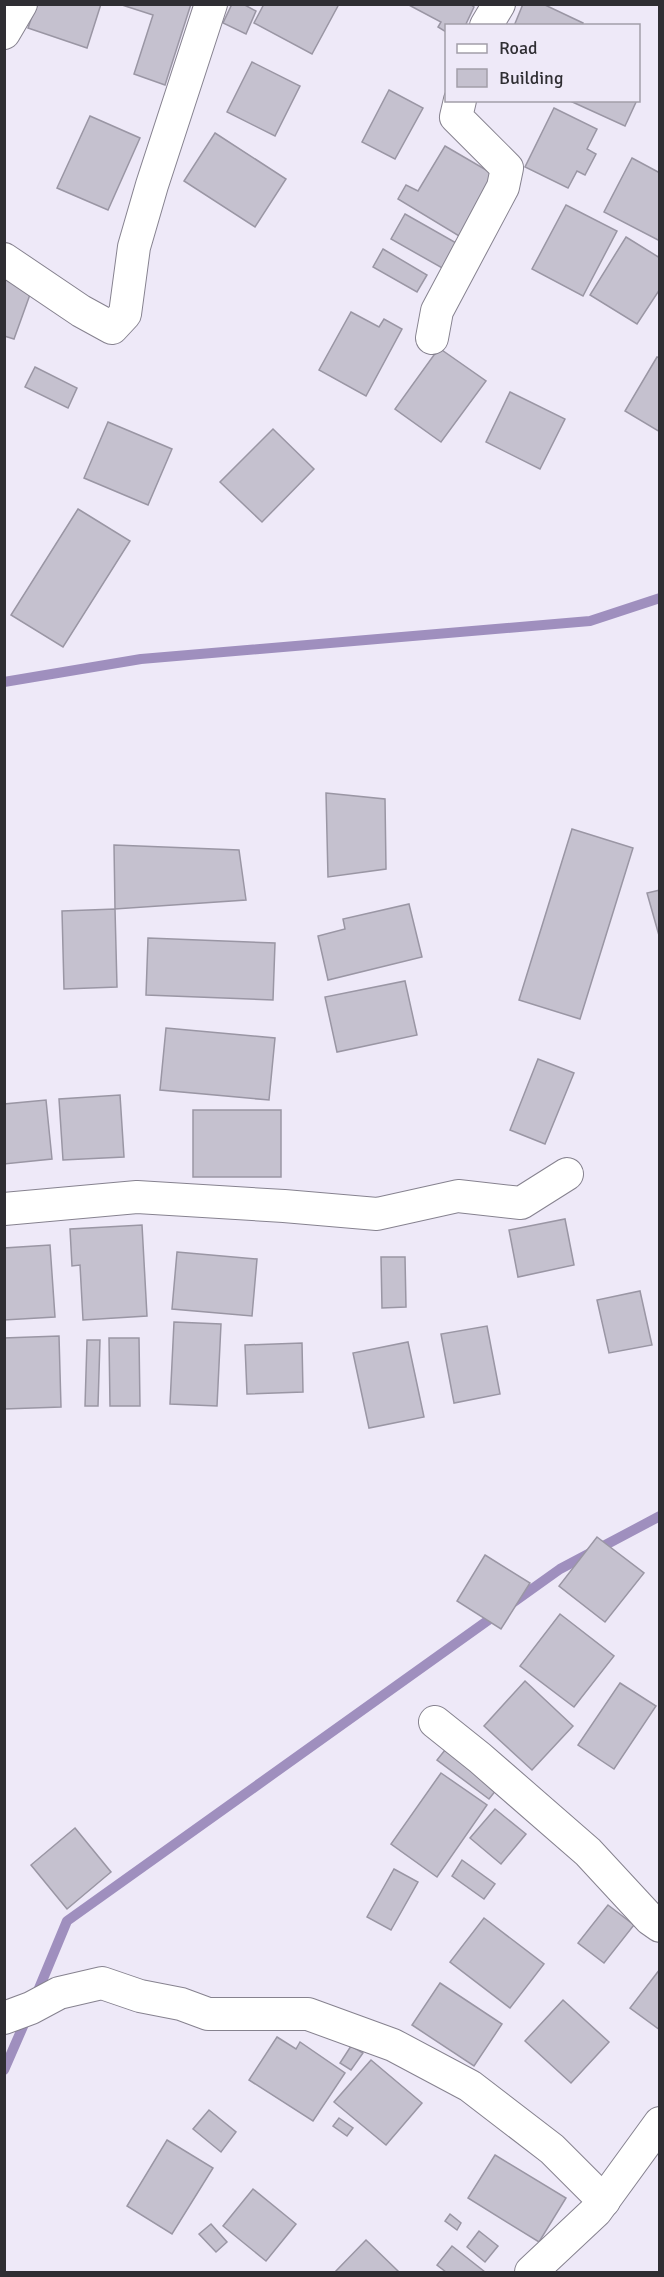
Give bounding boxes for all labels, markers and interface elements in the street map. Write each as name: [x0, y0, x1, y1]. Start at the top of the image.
legend: [445, 24, 640, 102]
text: Road: [499, 37, 538, 59]
text: Building: [499, 67, 563, 89]

